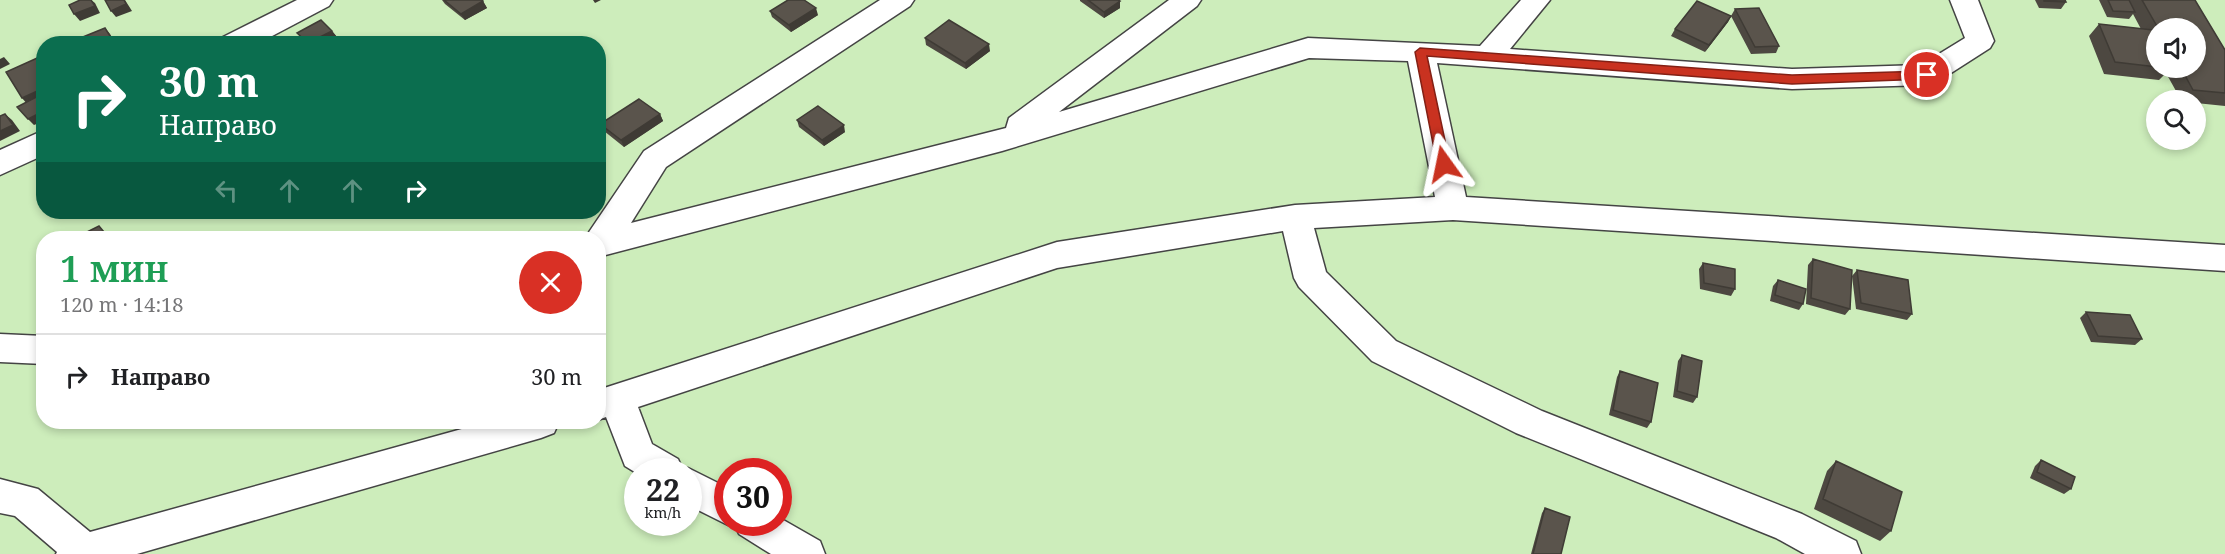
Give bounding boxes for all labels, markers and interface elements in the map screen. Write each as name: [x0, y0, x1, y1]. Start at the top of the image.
map controls: [2146, 18, 2206, 150]
button: sound: [2146, 18, 2206, 78]
pin: [1901, 49, 1952, 100]
text: 30 m: [159, 52, 259, 109]
icon: arrive: [1910, 58, 1943, 91]
icon: right: [60, 60, 138, 138]
button: search: [2146, 90, 2206, 150]
text: Направо: [159, 106, 277, 143]
position arrow: [1412, 132, 1476, 196]
icon: left: [210, 174, 243, 207]
icon: ahead: [273, 174, 306, 207]
icon: ahead: [336, 174, 369, 207]
icon: right: [399, 174, 432, 207]
text: 1 мин: [60, 244, 169, 293]
button: close: [519, 251, 582, 314]
text: 120 m · 14:18: [60, 291, 183, 318]
icon: right: [60, 360, 93, 393]
text: Направо: [111, 361, 210, 391]
text: 30 m: [531, 361, 582, 391]
speed limit sign: 30: [714, 458, 792, 536]
text: 22: [646, 469, 680, 510]
text: km/h: [645, 502, 681, 522]

